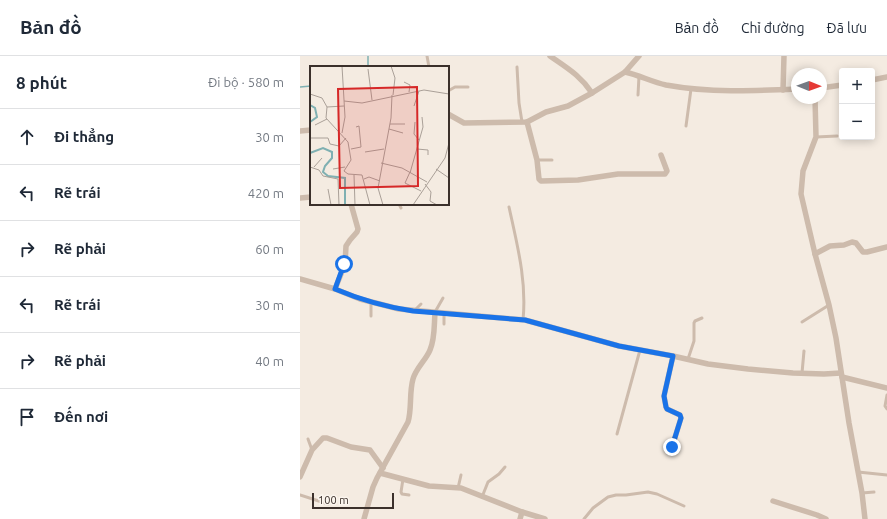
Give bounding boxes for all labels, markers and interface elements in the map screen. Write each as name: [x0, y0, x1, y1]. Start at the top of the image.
text: Bản đồ: [20, 16, 82, 38]
text: Bản đồ: [675, 20, 719, 36]
text: Chỉ đường: [741, 20, 805, 36]
text: Đã lưu: [827, 20, 867, 36]
inset map: [310, 66, 449, 205]
north arrow: [791, 68, 827, 104]
map controls: [839, 68, 875, 140]
button: +: [839, 68, 875, 104]
text: 8 phút: [16, 73, 67, 92]
text: Đi bộ · 580 m: [208, 75, 284, 89]
button: −: [839, 104, 875, 140]
icon: ahead: [16, 126, 38, 148]
text: Đi thẳng: [54, 128, 114, 145]
text: 30 m: [255, 130, 284, 144]
icon: left: [16, 182, 38, 204]
text: Rẽ trái: [54, 184, 101, 201]
text: 420 m: [248, 186, 284, 200]
icon: right: [16, 238, 38, 260]
text: Rẽ phải: [54, 240, 106, 257]
text: 60 m: [255, 242, 284, 256]
route start: [335, 255, 353, 273]
icon: left: [16, 294, 38, 316]
text: Rẽ trái: [54, 296, 101, 313]
text: 30 m: [255, 298, 284, 312]
icon: right: [16, 350, 38, 372]
text: Rẽ phải: [54, 352, 106, 369]
text: 40 m: [255, 354, 284, 368]
icon: arrive: [16, 406, 38, 428]
text: Đến nơi: [54, 408, 108, 425]
route end: [663, 438, 681, 456]
scale bar: [312, 491, 394, 510]
text: 100 m: [318, 494, 349, 506]

